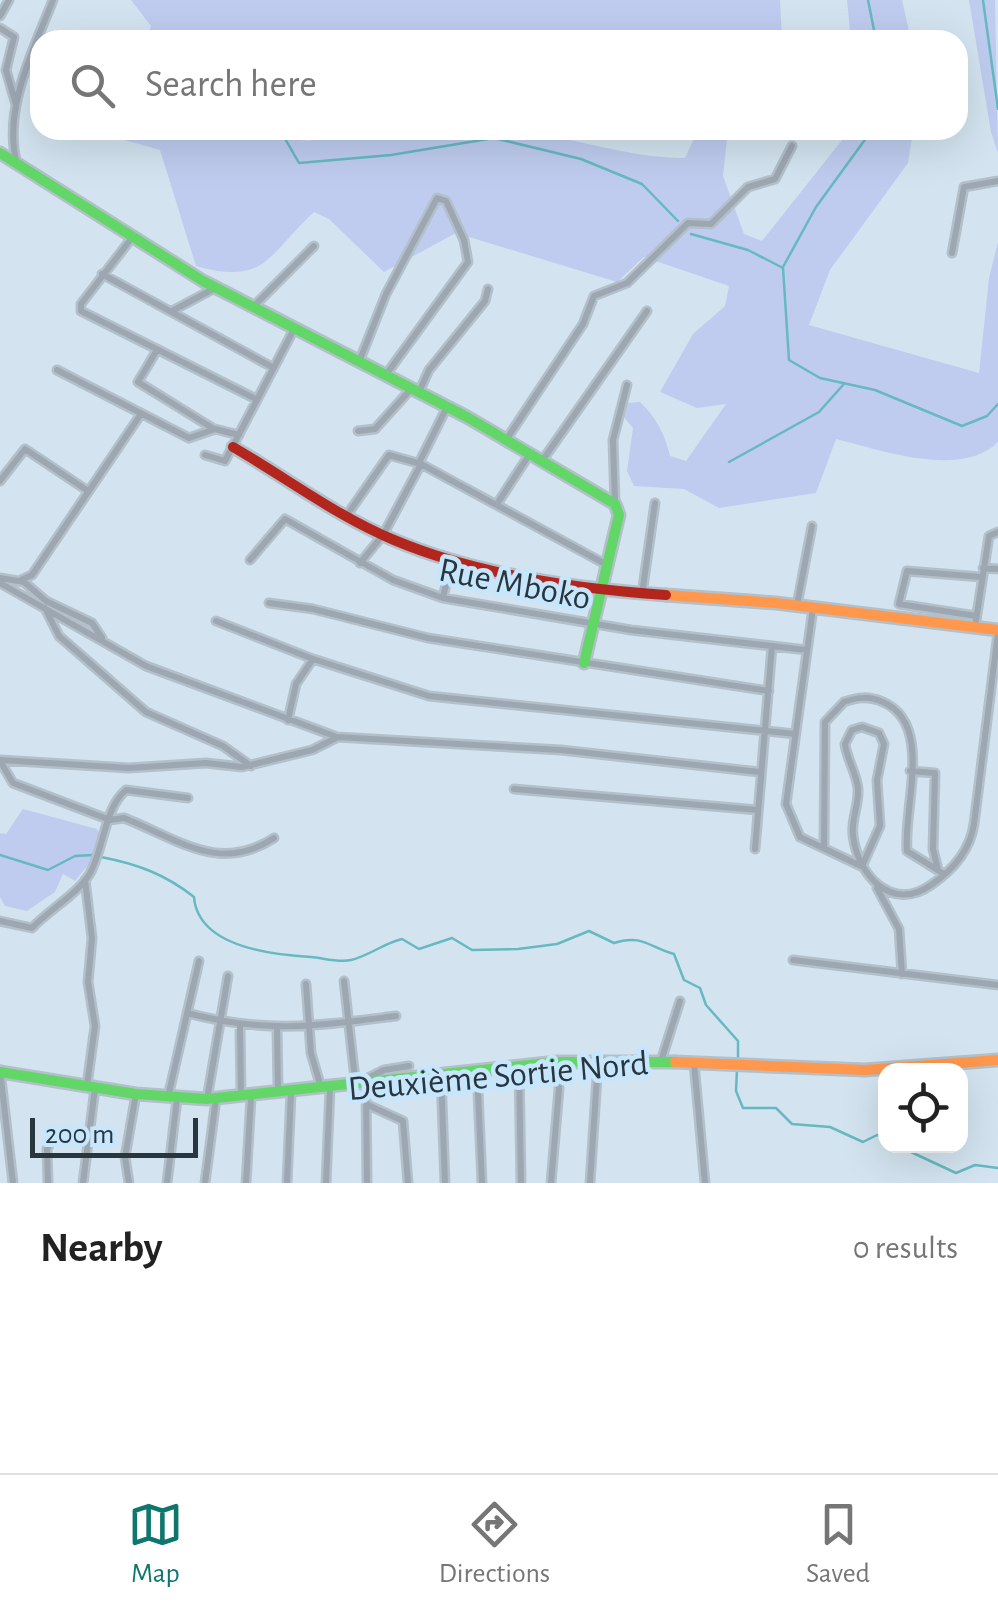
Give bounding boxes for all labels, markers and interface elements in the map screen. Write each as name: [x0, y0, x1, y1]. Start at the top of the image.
search box: [30, 30, 968, 140]
icon: search: [65, 58, 120, 113]
text: Search here: [145, 66, 317, 104]
street label: Rue Mboko: [436, 553, 594, 616]
street label: Deuxième Sortie Nord: [347, 1046, 650, 1107]
map controls: [878, 1063, 968, 1153]
button: locate: [878, 1063, 968, 1153]
scale bar: [30, 1113, 198, 1158]
text: 200 m: [45, 1121, 114, 1149]
text: Nearby: [40, 1227, 163, 1269]
text: 0 results: [853, 1232, 958, 1264]
tab: Map: [128, 1497, 183, 1591]
tab: Directions: [439, 1497, 550, 1591]
tab: Saved: [806, 1497, 870, 1591]

